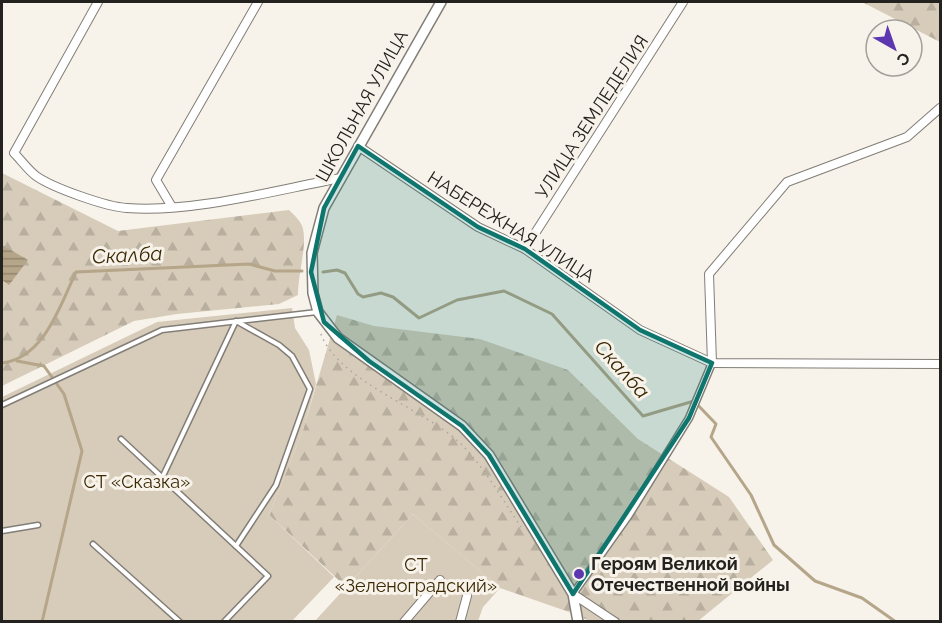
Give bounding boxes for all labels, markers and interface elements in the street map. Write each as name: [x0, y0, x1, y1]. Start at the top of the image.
north arrow: [864, 18, 924, 78]
street label: ШКОЛЬНАЯ УЛИЦА: [311, 26, 412, 185]
street label: УЛИЦА ЗЕМЛЕДЕЛИЯ: [531, 31, 652, 202]
text: С: [893, 48, 914, 70]
street label: НАБЕРЕЖНАЯ УЛИЦА: [424, 167, 599, 287]
water label: Скалба: [91, 241, 163, 269]
water label: Скалба: [589, 335, 655, 403]
park label: СТ «Сказка»: [84, 471, 190, 492]
place label: Героям Великой Отечественной войны: [591, 553, 790, 595]
park label: СТ «Зеленоградский»: [335, 554, 497, 596]
marker: Героям Великой Отечественной войны: [572, 567, 586, 581]

